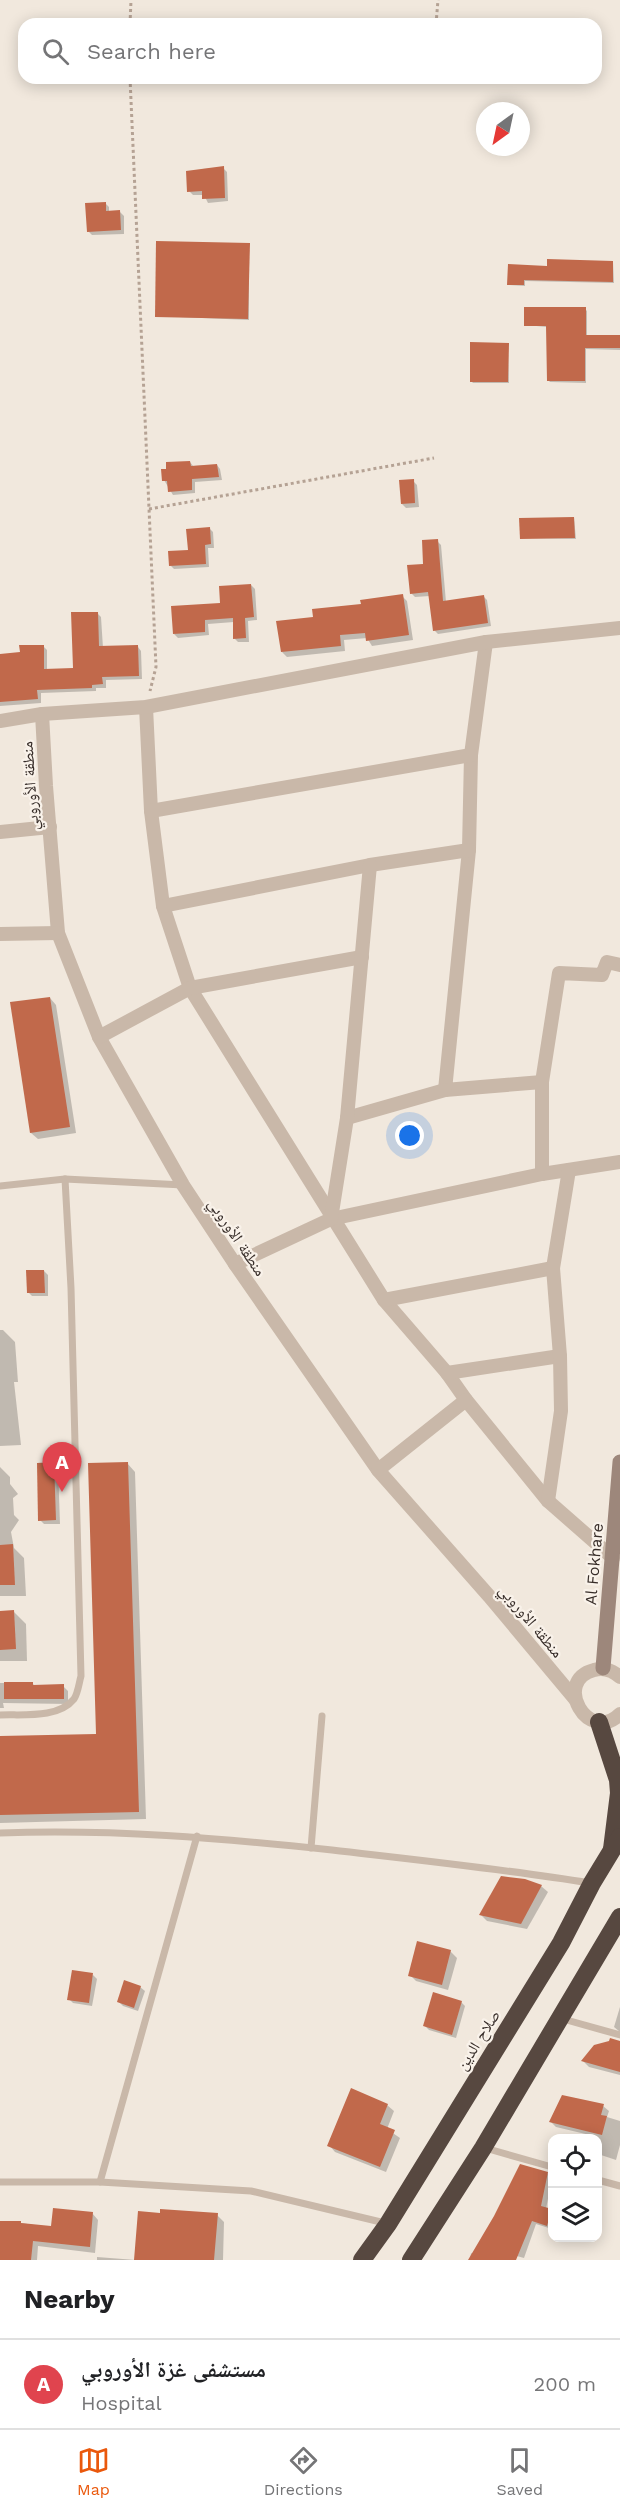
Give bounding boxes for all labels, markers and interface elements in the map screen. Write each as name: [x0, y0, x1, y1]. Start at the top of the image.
search box: [18, 18, 602, 84]
icon: search: [39, 35, 72, 68]
text: Search here: [87, 39, 216, 64]
north arrow: [476, 102, 530, 156]
street label: منطقة الأوروبي: [17, 740, 46, 831]
your location: [395, 1121, 424, 1150]
street label: منطقة الأوروبي: [202, 1195, 270, 1281]
pin: A: [42, 1442, 82, 1492]
street label: Al Fokhare: [581, 1522, 607, 1606]
street label: منطقة الأوروبي: [493, 1581, 567, 1663]
street label: صلاح الدين: [452, 2006, 505, 2074]
map controls: [548, 2134, 602, 2242]
button: locate: [548, 2134, 602, 2188]
button: layers: [548, 2188, 602, 2242]
text: Nearby: [24, 2284, 115, 2314]
text: مستشفى غزة الأوروبي: [81, 2357, 266, 2382]
text: A: [37, 2372, 50, 2396]
text: 200 m: [534, 2372, 596, 2396]
text: Hospital: [81, 2391, 162, 2415]
tab: Map: [77, 2444, 110, 2499]
tab: Directions: [264, 2444, 343, 2499]
tab: Saved: [497, 2444, 543, 2499]

